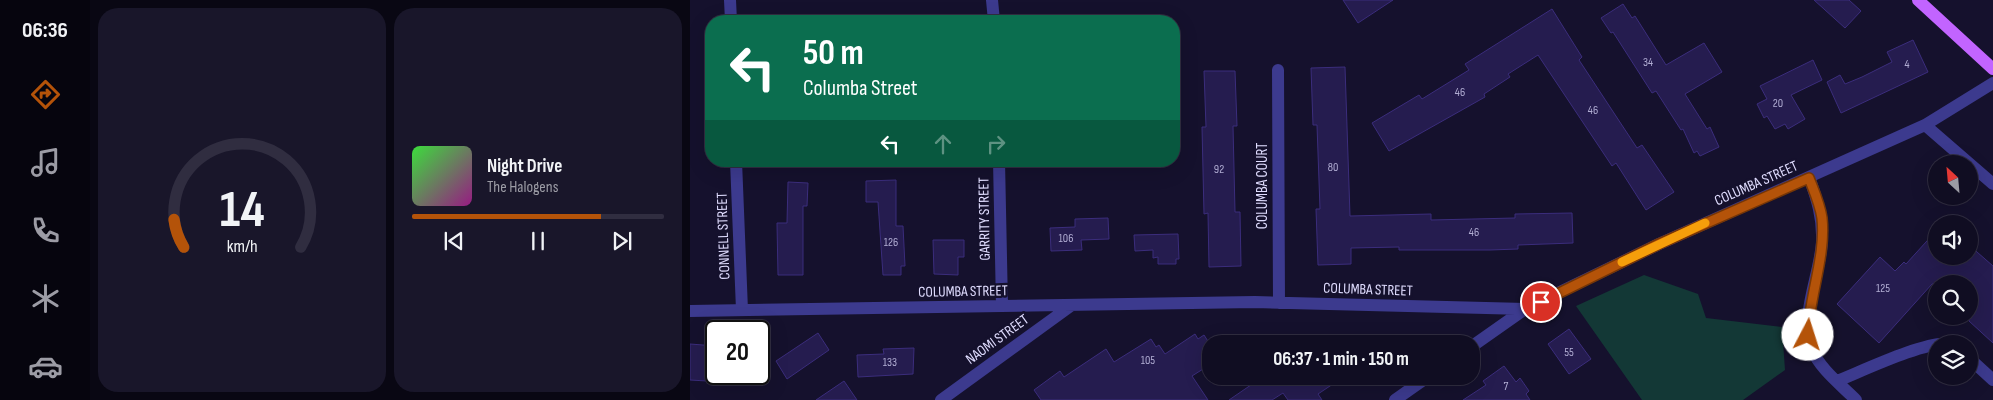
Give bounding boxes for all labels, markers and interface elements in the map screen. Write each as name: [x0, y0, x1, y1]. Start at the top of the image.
text: 06:36: [22, 17, 68, 44]
text: 50 m: [803, 32, 864, 75]
icon: left: [720, 35, 785, 100]
house number: 34: [1643, 55, 1653, 70]
house number: 4: [1904, 57, 1910, 72]
text: Columba Street: [803, 75, 918, 102]
icon: directions: [28, 77, 63, 112]
house number: 46: [1455, 85, 1465, 100]
house number: 20: [1773, 96, 1783, 111]
house number: 46: [1588, 103, 1598, 118]
icon: left: [876, 130, 904, 158]
icon: ahead: [929, 130, 957, 158]
icon: right: [982, 130, 1010, 158]
street label: COLUMBA COURT: [1253, 143, 1272, 229]
icon: music: [28, 145, 63, 180]
text: Night Drive: [487, 155, 562, 178]
north arrow: [1928, 155, 1978, 205]
map controls: [1928, 155, 1978, 385]
street label: COLUMBA STREET: [1711, 157, 1801, 210]
house number: 80: [1328, 160, 1338, 175]
house number: 92: [1214, 162, 1224, 177]
street label: GARRITY STREET: [974, 177, 995, 261]
text: The Halogens: [487, 178, 558, 197]
text: 14: [220, 179, 265, 242]
street label: CONNELL STREET: [712, 192, 735, 280]
icon: phone: [28, 213, 63, 248]
button: sound: [1928, 215, 1978, 265]
house number: 46: [1469, 225, 1479, 240]
icon: previous: [440, 227, 468, 255]
icon: pause: [524, 227, 552, 255]
icon: next: [608, 227, 636, 255]
house number: 106: [1059, 231, 1073, 246]
house number: 126: [884, 235, 898, 250]
text: km/h: [227, 236, 257, 257]
button: search: [1928, 275, 1978, 325]
street label: COLUMBA STREET: [1323, 278, 1413, 301]
icon: climate: [28, 281, 63, 316]
street label: COLUMBA STREET: [918, 281, 1008, 302]
pin: [1520, 281, 1562, 323]
house number: 125: [1876, 281, 1890, 296]
icon: arrive: [1527, 288, 1555, 316]
position arrow: [1781, 308, 1833, 360]
street label: NAOMI STREET: [962, 310, 1033, 369]
speed limit sign: 20: [705, 320, 770, 385]
button: layers: [1928, 335, 1978, 385]
house number: 55: [1564, 345, 1574, 360]
text: 06:37 · 1 min · 150 m: [1273, 348, 1409, 371]
icon: car: [28, 349, 63, 384]
house number: 105: [1141, 353, 1155, 368]
house number: 133: [883, 355, 897, 370]
house number: 7: [1504, 379, 1509, 394]

